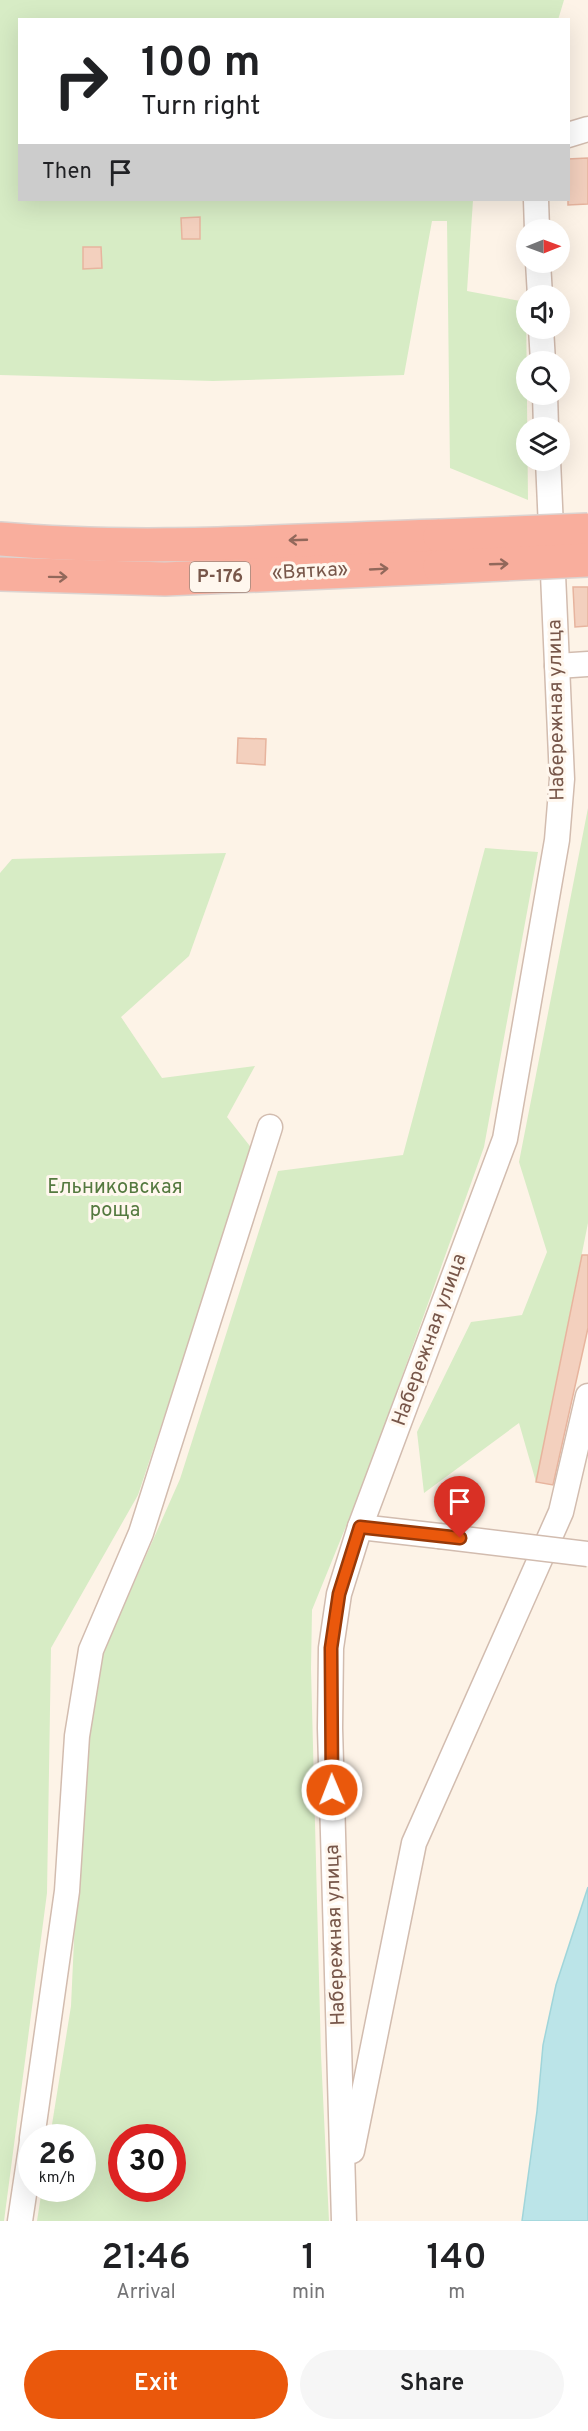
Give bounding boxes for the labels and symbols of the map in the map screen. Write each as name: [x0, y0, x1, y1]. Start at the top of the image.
north arrow: [516, 219, 570, 273]
one-way arrow: [288, 535, 308, 546]
street label: «Вятка»: [271, 557, 349, 587]
one-way arrow: [488, 559, 508, 570]
road number: Р-176: [190, 562, 250, 592]
one-way arrow: [369, 564, 389, 575]
one-way arrow: [48, 571, 68, 583]
street label: Набережная улица: [542, 619, 572, 801]
park label: Ельниковская роща: [47, 1175, 183, 1224]
street label: Набережная улица: [387, 1250, 473, 1430]
pin: [434, 1476, 485, 1538]
position arrow: [300, 1758, 364, 1822]
street label: Набережная улица: [320, 1844, 352, 2026]
speed limit sign: 30: [108, 2124, 186, 2202]

